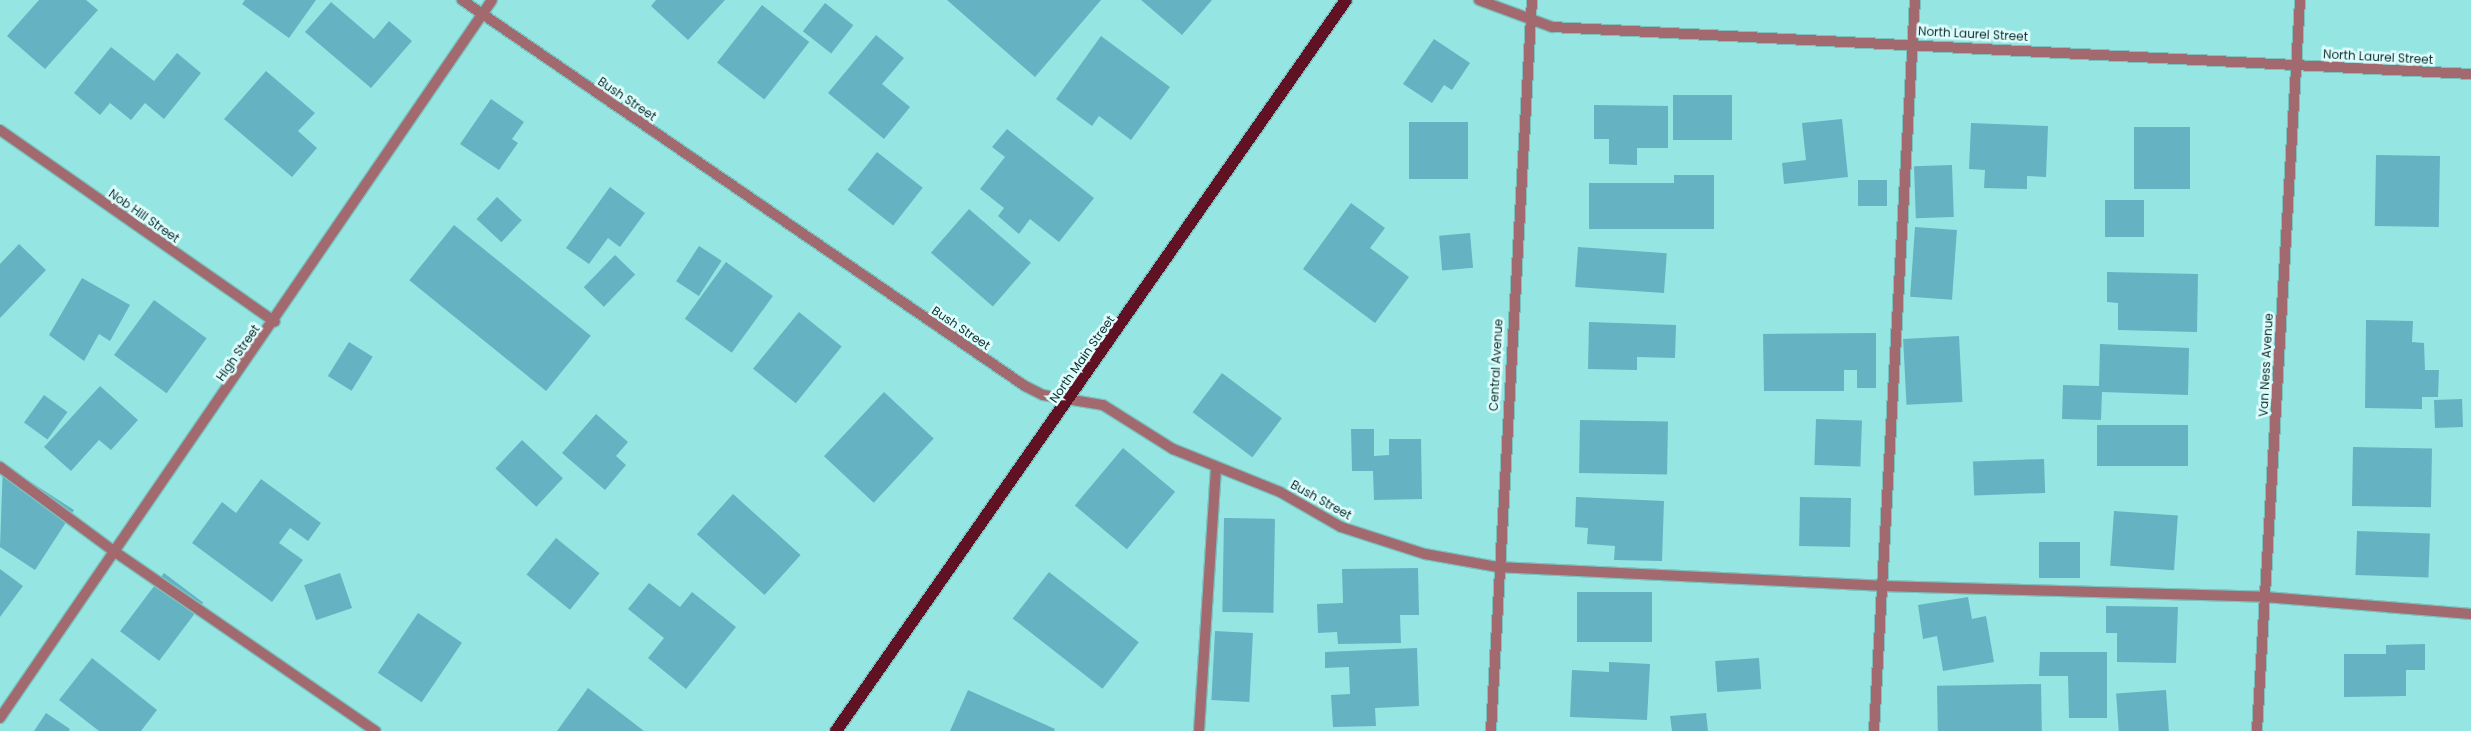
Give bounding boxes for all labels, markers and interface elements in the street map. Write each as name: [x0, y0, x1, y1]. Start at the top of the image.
street label: North Laurel Street: [1918, 24, 2028, 44]
street label: North Laurel Street: [2323, 47, 2433, 67]
street label: Bush Street: [595, 74, 659, 124]
street label: Nob Hill Street: [106, 186, 182, 246]
street label: Bush Street: [929, 303, 993, 353]
street label: North Main Street: [1046, 313, 1118, 405]
street label: Van Ness Avenue: [2256, 313, 2276, 417]
street label: Central Avenue: [1486, 318, 1506, 412]
street label: High Street: [213, 322, 263, 384]
street label: Bush Street: [1288, 477, 1354, 523]

